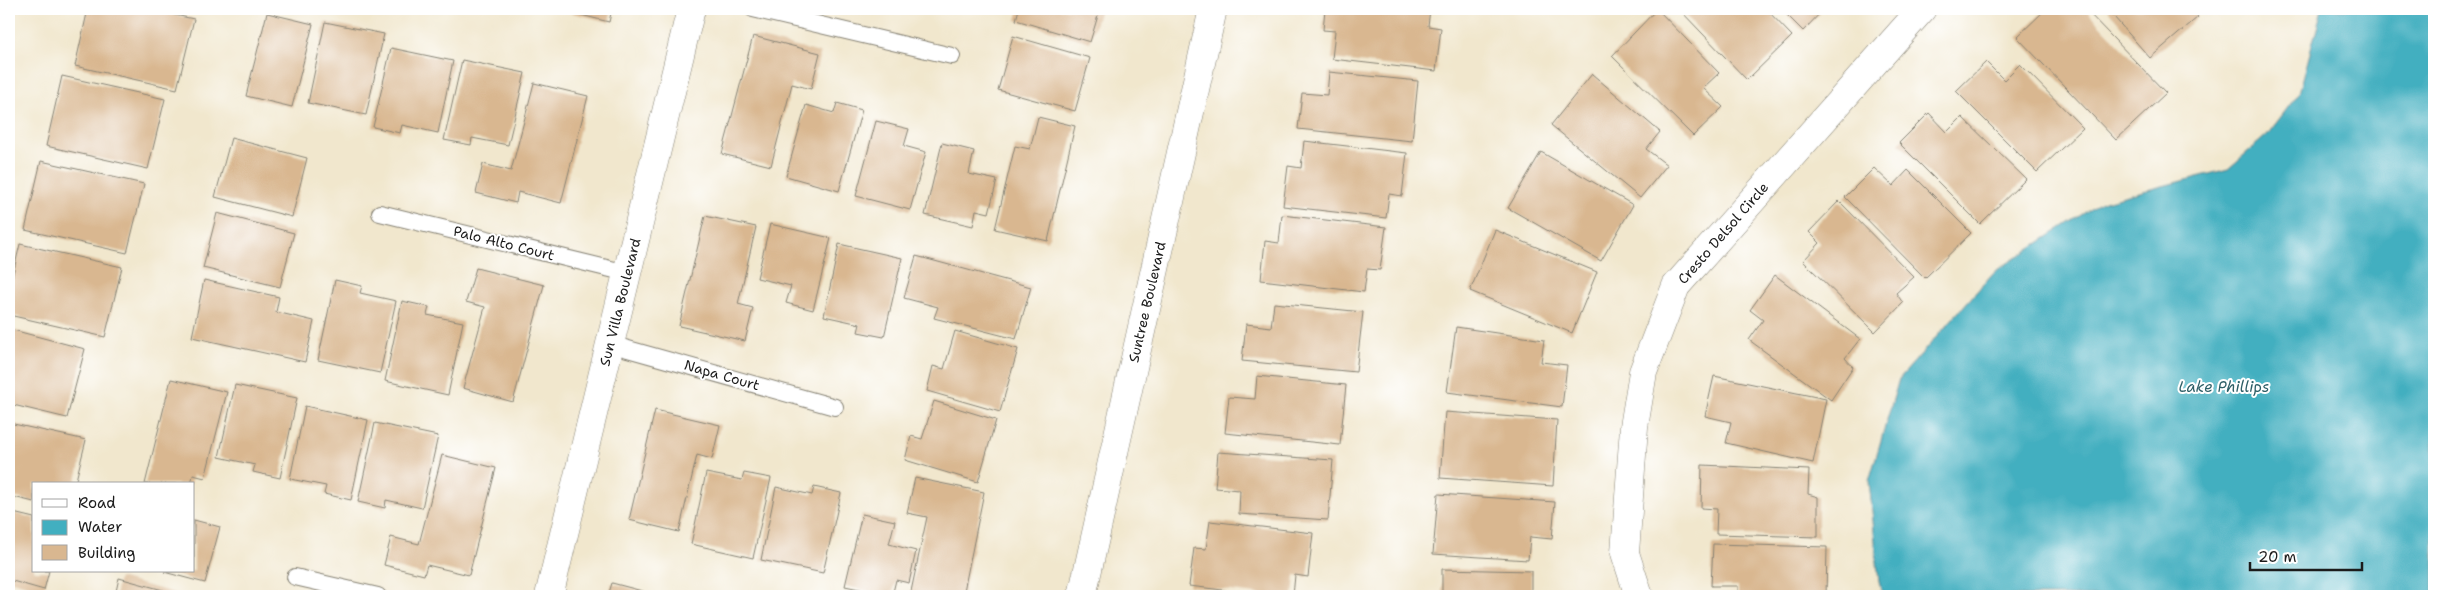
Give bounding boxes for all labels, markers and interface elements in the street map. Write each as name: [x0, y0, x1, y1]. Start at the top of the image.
street label: Cresto Delsol Circle: [1674, 178, 1772, 288]
street label: Palo Alto Court: [452, 222, 556, 264]
street label: Sun Villa Boulevard: [595, 236, 645, 368]
street label: Suntree Boulevard: [1124, 240, 1170, 364]
street label: Napa Court: [682, 356, 762, 394]
water label: Lake Phillips: [2179, 377, 2269, 397]
legend: [32, 482, 195, 572]
text: Road: [78, 493, 116, 513]
text: Water: [78, 517, 122, 537]
scale bar: [2250, 540, 2363, 572]
text: Building: [78, 543, 135, 563]
text: 20 m: [2258, 547, 2297, 567]

